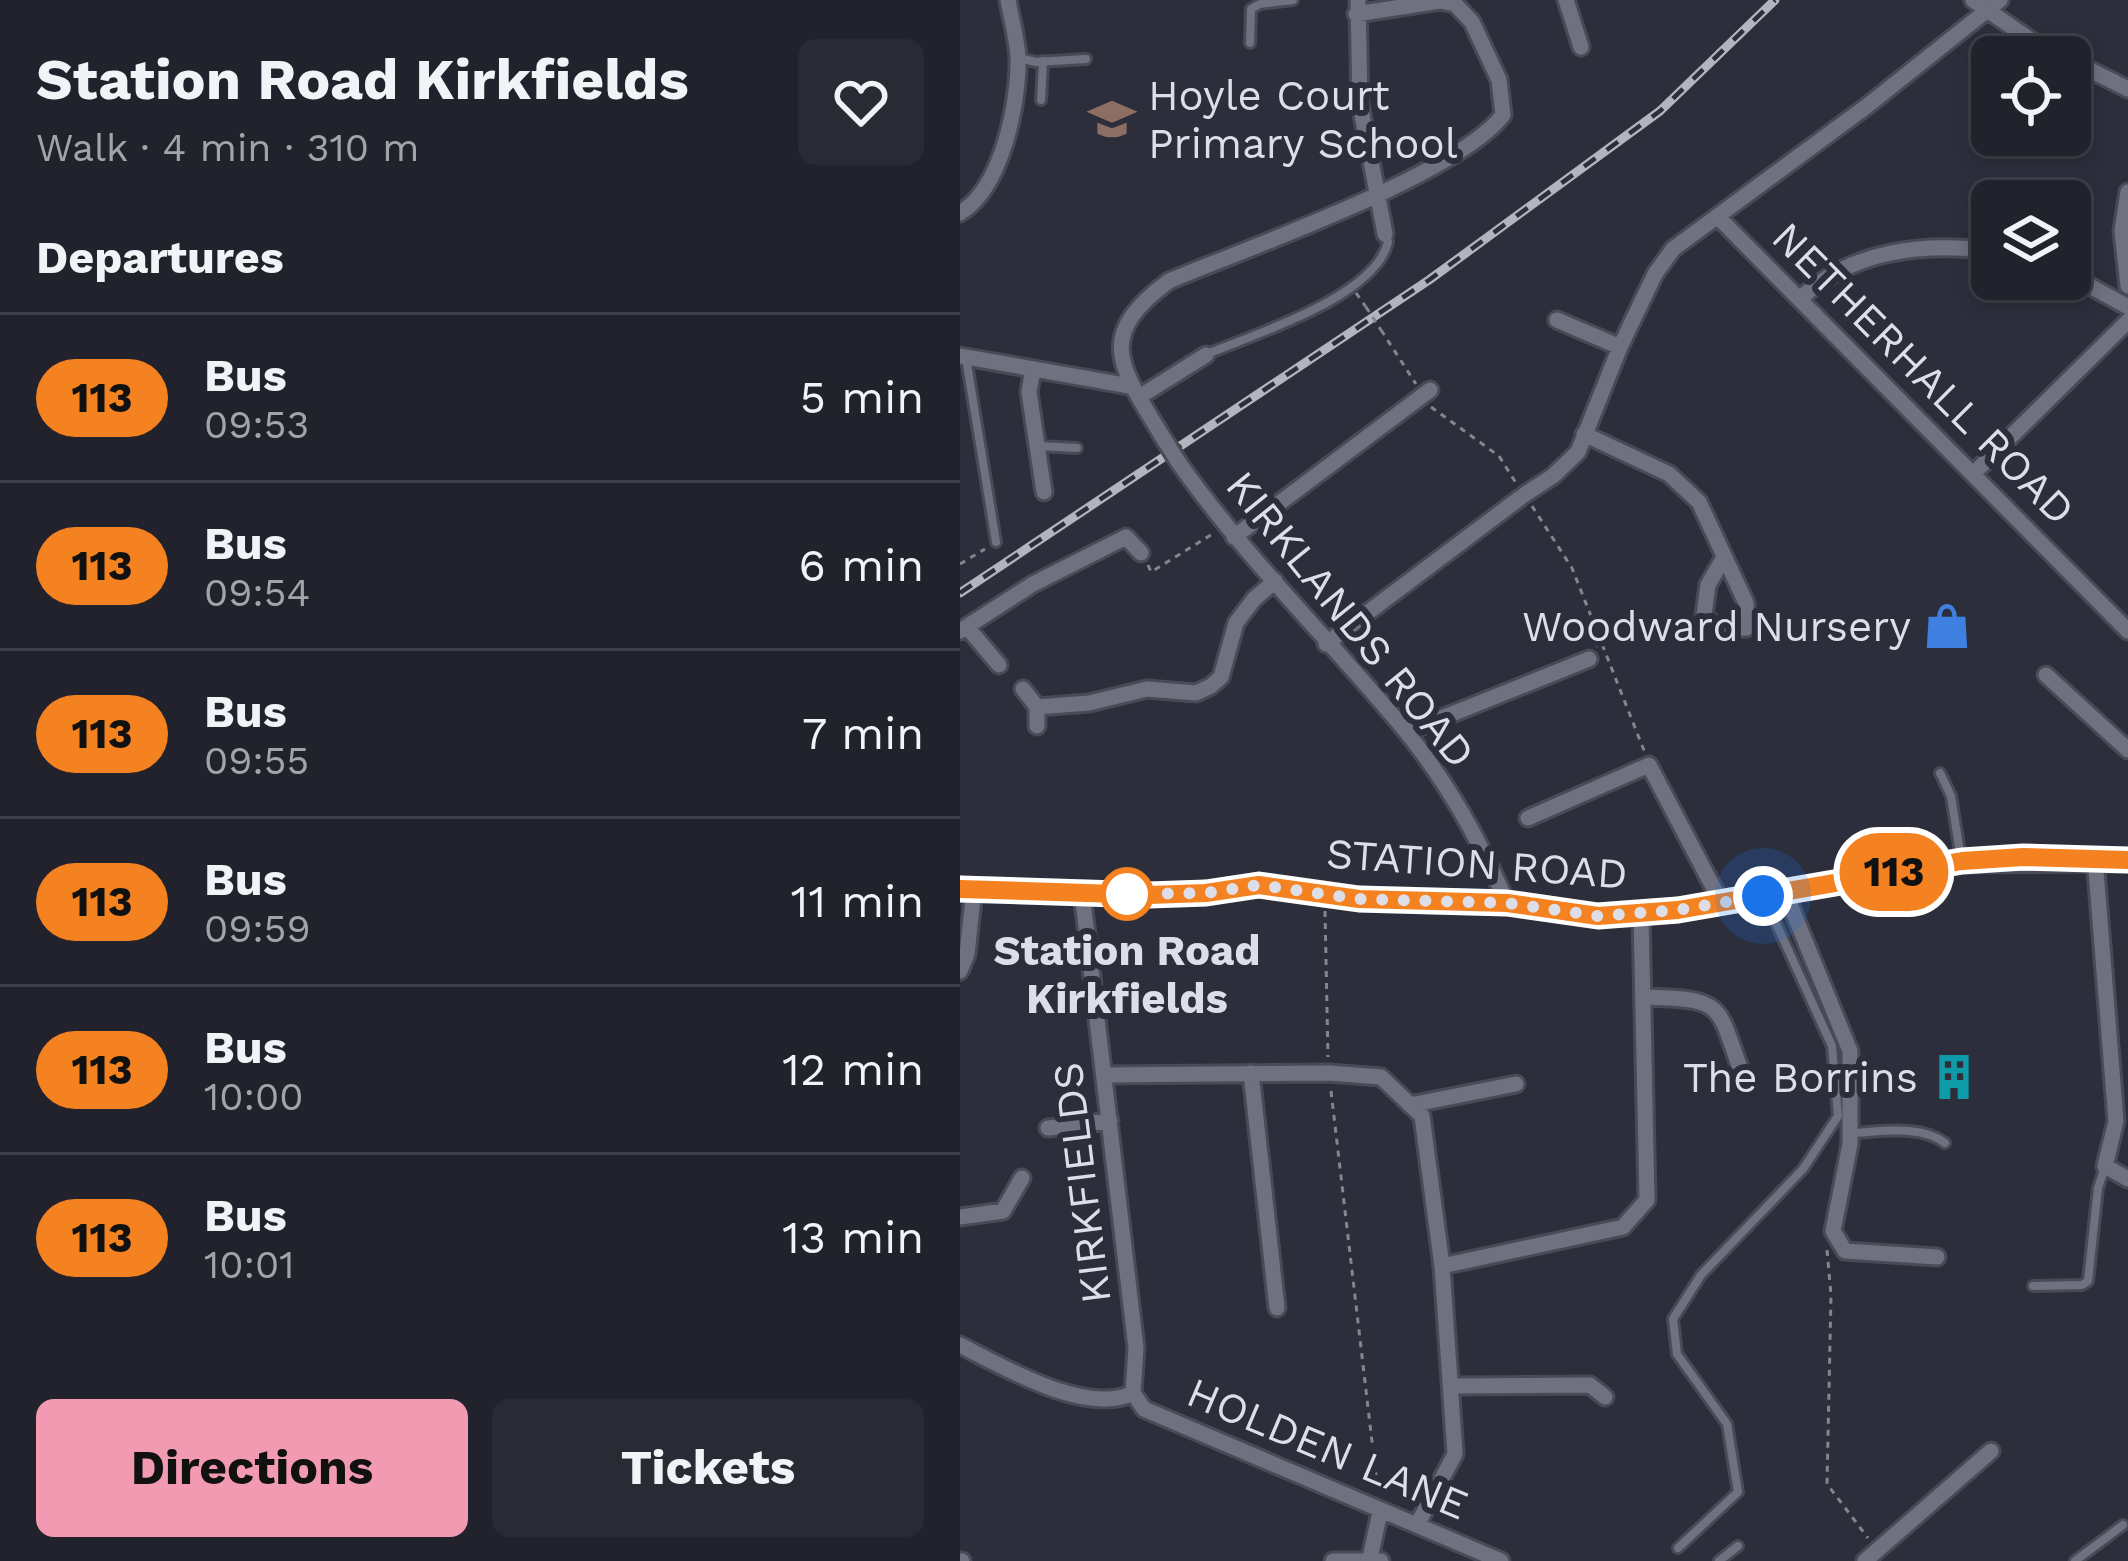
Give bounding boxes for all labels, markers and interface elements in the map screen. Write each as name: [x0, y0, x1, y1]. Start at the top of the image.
map controls: [1971, 36, 2091, 300]
button: locate: [1971, 36, 2091, 156]
button: heart: [798, 39, 924, 165]
text: Station Road Kirkfields: [36, 46, 689, 113]
place label: Hoyle Court Primary School: [1148, 71, 1458, 168]
school or university icon: Hoyle Court Primary School: [1087, 94, 1137, 144]
text: Walk · 4 min · 310 m: [36, 125, 420, 170]
button: layers: [1971, 180, 2091, 300]
street label: NETHERHALL ROAD: [1763, 212, 2085, 534]
text: Departures: [36, 231, 284, 284]
text: Bus: [204, 349, 287, 402]
text: 5 min: [800, 371, 924, 424]
text: 113: [71, 373, 133, 422]
text: 09:53: [204, 402, 309, 447]
street label: KIRKLANDS ROAD: [1216, 461, 1485, 777]
text: Bus: [204, 517, 287, 570]
text: 6 min: [799, 539, 924, 592]
text: 113: [71, 541, 133, 590]
text: 09:54: [204, 570, 310, 615]
shop icon: Woodward Nursery: [1922, 601, 1972, 651]
place label: Woodward Nursery: [1522, 602, 1911, 651]
text: Bus: [204, 685, 287, 738]
text: 7 min: [802, 707, 924, 760]
text: 113: [71, 709, 133, 758]
text: 09:55: [204, 738, 309, 783]
street label: STATION ROAD: [1325, 829, 1629, 898]
line badge: 113: [1825, 833, 1963, 911]
text: 113: [1863, 847, 1925, 896]
text: Bus: [204, 853, 287, 906]
your location: [1733, 866, 1793, 926]
marker: Station Road Kirkfields: [1102, 869, 1152, 919]
text: 11 min: [791, 875, 924, 928]
text: 113: [71, 877, 133, 926]
text: 09:59: [204, 906, 311, 951]
place label: Station Road Kirkfields: [993, 926, 1261, 1023]
text: Bus: [204, 1021, 287, 1074]
text: 12 min: [782, 1043, 924, 1096]
text: 113: [71, 1045, 133, 1094]
building icon: The Borrins: [1929, 1052, 1979, 1102]
place label: The Borrins: [1683, 1053, 1918, 1102]
street label: KIRKFIELDS: [1042, 1060, 1121, 1306]
text: 10:00: [204, 1074, 304, 1119]
text: Bus: [204, 1189, 287, 1242]
text: 13 min: [782, 1211, 924, 1264]
text: 113: [71, 1213, 133, 1262]
text: 10:01: [204, 1242, 294, 1287]
street label: HOLDEN LANE: [1180, 1367, 1475, 1530]
button: Directions: [36, 1399, 468, 1537]
button: Tickets: [492, 1399, 924, 1537]

